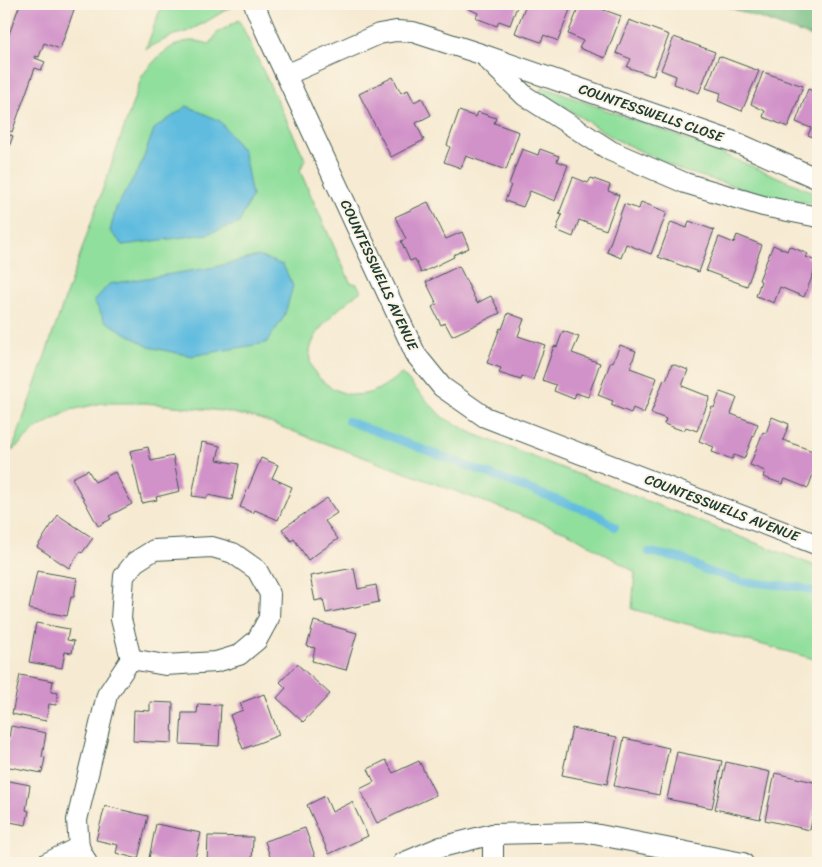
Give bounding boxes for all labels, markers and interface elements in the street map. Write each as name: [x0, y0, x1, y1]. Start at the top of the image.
street label: COUNTESSWELLS CLOSE: [575, 76, 728, 150]
street label: COUNTESSWELLS AVENUE: [333, 195, 426, 356]
street label: COUNTESSWELLS AVENUE: [641, 467, 804, 550]

